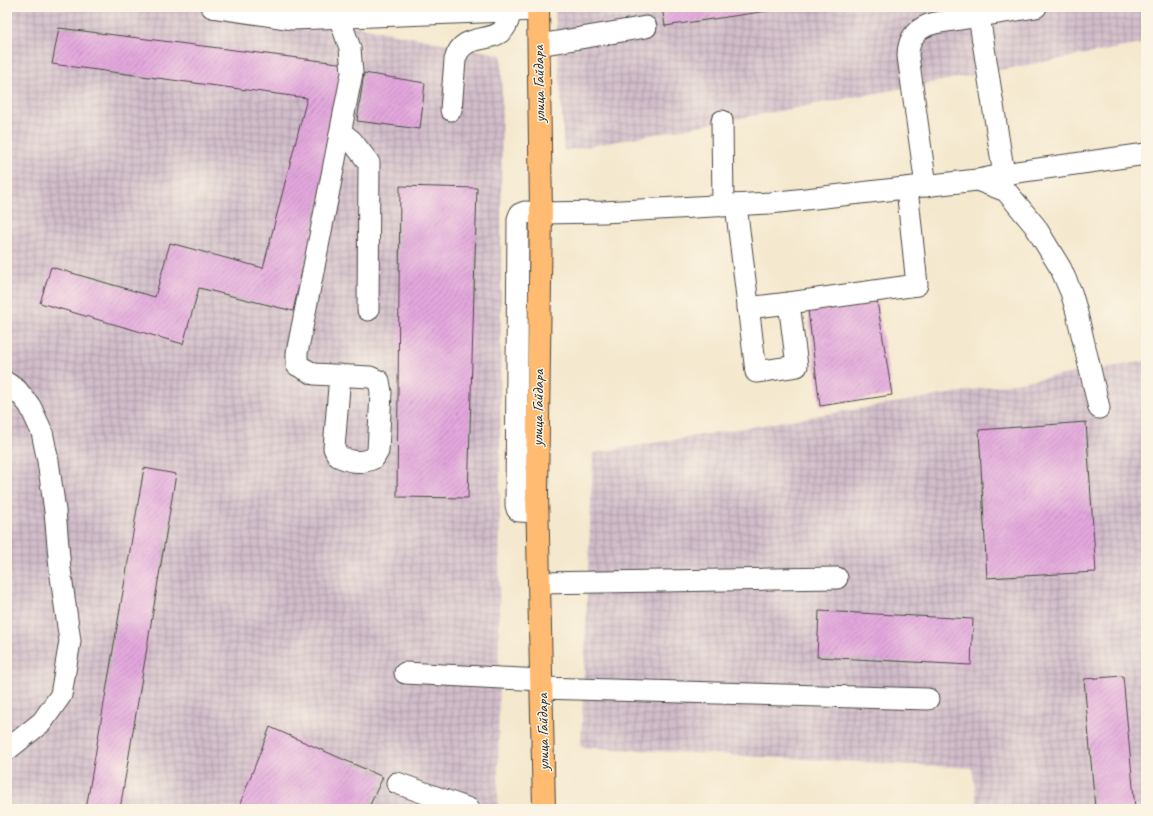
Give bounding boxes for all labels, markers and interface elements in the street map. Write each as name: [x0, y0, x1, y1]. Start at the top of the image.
street label: улица Гайдара: [528, 44, 550, 124]
street label: улица Гайдара: [527, 368, 549, 448]
street label: улица Гайдара: [532, 692, 554, 772]

